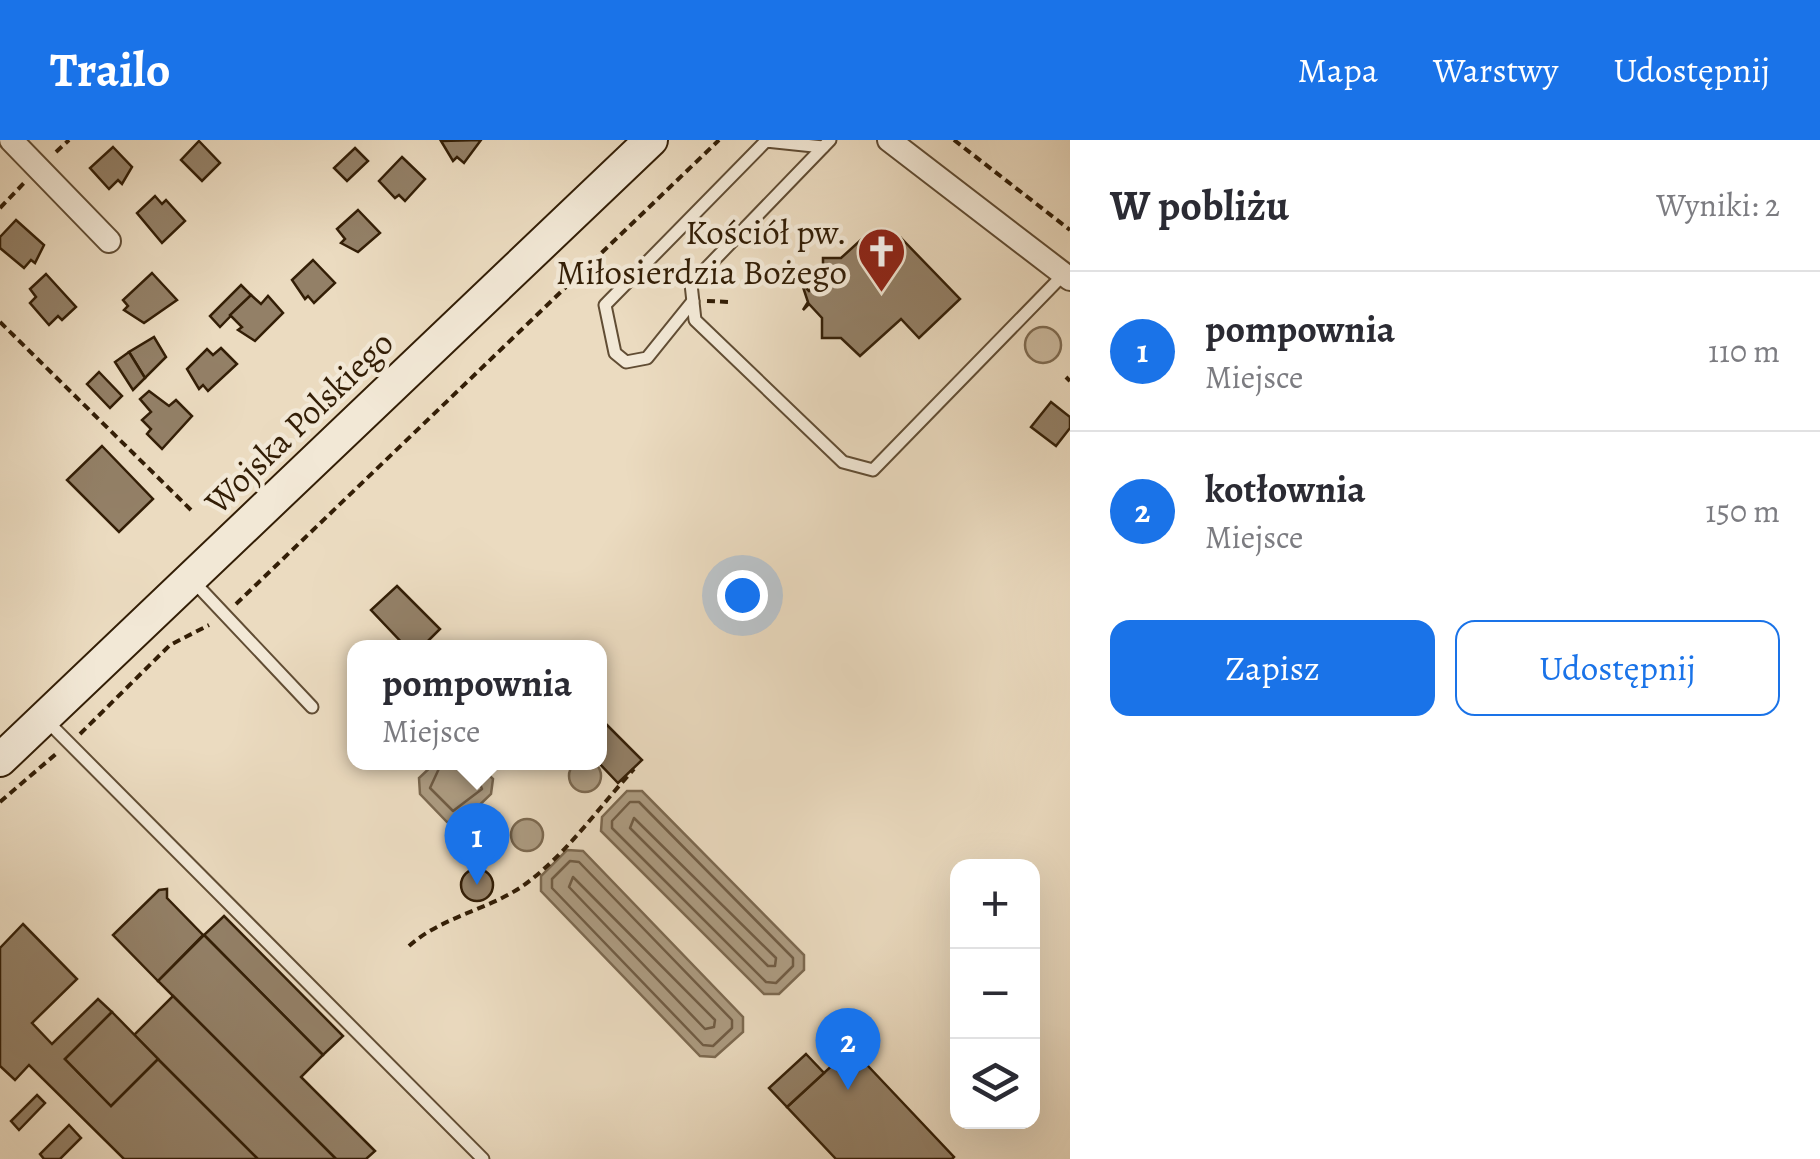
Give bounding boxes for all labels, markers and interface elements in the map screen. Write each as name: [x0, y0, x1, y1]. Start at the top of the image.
text: Trailo: [50, 37, 170, 103]
text: Mapa: [1298, 46, 1378, 94]
text: Warstwy: [1433, 46, 1558, 94]
text: Udostępnij: [1613, 46, 1770, 94]
text: W pobliżu: [1110, 177, 1289, 234]
text: Wyniki: 2: [1656, 183, 1780, 227]
place label: Kościół pw. Miłosierdzia Bożego: [556, 208, 847, 296]
church icon: Kościół pw. Miłosierdzia Bożego: [856, 226, 908, 294]
text: pompownia: [1205, 303, 1395, 355]
street label: Wojska Polskiego: [193, 319, 404, 525]
text: 1: [1137, 329, 1148, 373]
text: 110 m: [1708, 329, 1780, 373]
text: Miejsce: [1205, 355, 1303, 399]
text: kotłownia: [1205, 463, 1366, 515]
text: 2: [1135, 489, 1150, 533]
text: 150 m: [1705, 489, 1780, 533]
text: Miejsce: [1205, 515, 1303, 559]
your location: [717, 570, 768, 621]
button: Zapisz: [1110, 620, 1435, 716]
button: Udostępnij: [1455, 620, 1780, 716]
popup: [347, 640, 607, 770]
text: pompownia: [382, 657, 572, 709]
text: Miejsce: [382, 709, 480, 753]
pin: 1: [444, 802, 510, 885]
map controls: [950, 859, 1040, 1129]
button: +: [950, 859, 1040, 949]
button: −: [950, 949, 1040, 1039]
pin: 2: [816, 1008, 880, 1090]
button: layers: [950, 1039, 1040, 1129]

